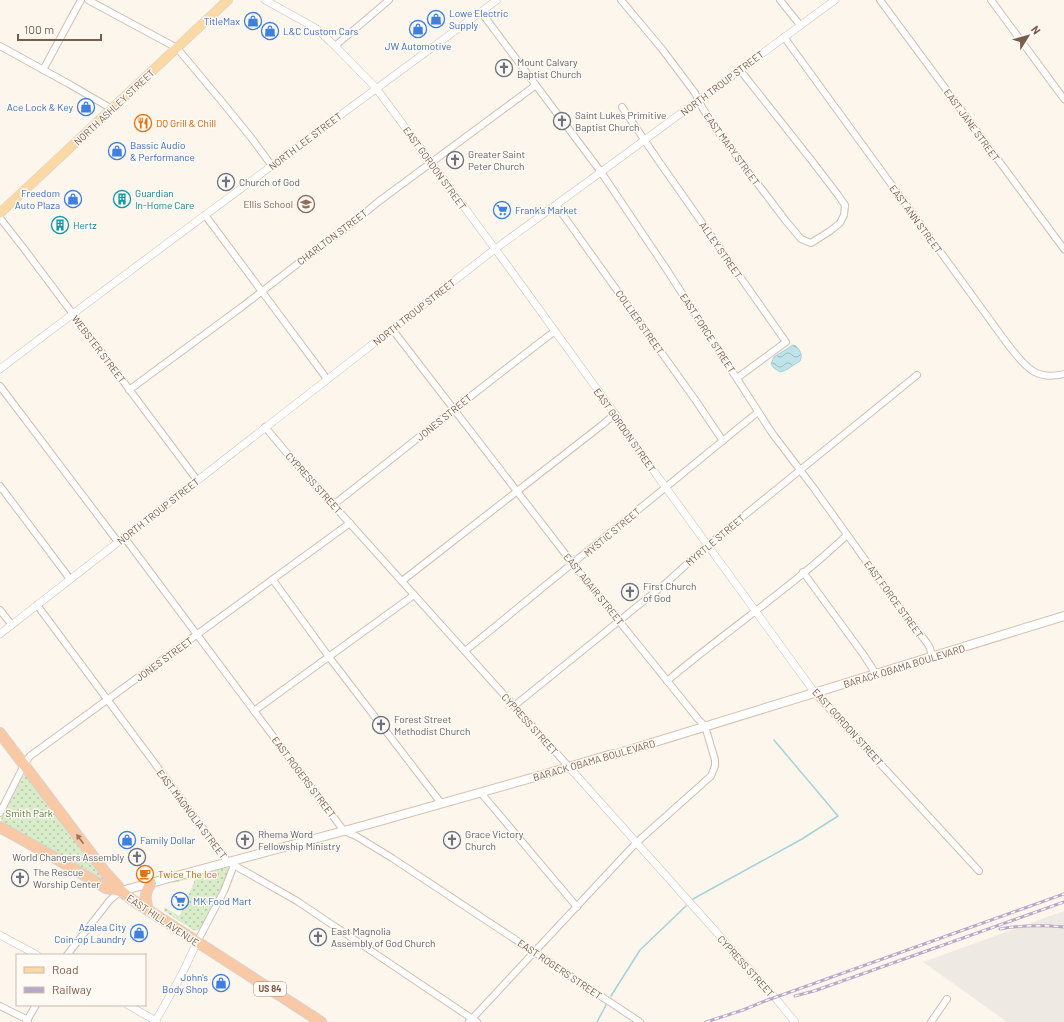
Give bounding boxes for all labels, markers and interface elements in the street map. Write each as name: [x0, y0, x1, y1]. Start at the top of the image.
place label: Lowe Electric Supply: [449, 7, 508, 31]
shop icon: Lowe Electric Supply: [426, 9, 446, 29]
shop icon: TitleMax: [243, 11, 263, 31]
place label: TitleMax: [204, 15, 240, 27]
scale bar: [18, 16, 101, 42]
north arrow: [1008, 16, 1048, 56]
shop icon: JW Automotive: [408, 19, 428, 39]
shop icon: L&C Custom Cars: [260, 21, 280, 41]
text: 100 m: [24, 22, 54, 36]
text: N: [1029, 23, 1044, 37]
place label: L&C Custom Cars: [283, 25, 358, 37]
place label: JW Automotive: [385, 40, 451, 52]
street label: NORTH TROUP STREET: [678, 48, 766, 118]
place label: Mount Calvary Baptist Church: [517, 56, 581, 80]
church icon: Mount Calvary Baptist Church: [494, 58, 514, 78]
street label: NORTH ASHLEY STREET: [71, 66, 157, 148]
street label: EAST JANE STREET: [942, 86, 1003, 164]
shop icon: Ace Lock & Key: [76, 97, 96, 117]
place label: Ace Lock & Key: [7, 101, 73, 113]
street label: NORTH LEE STREET: [266, 109, 344, 172]
place label: Saint Lukes Primitive Baptist Church: [575, 109, 666, 133]
street label: EAST MARY STREET: [702, 110, 763, 188]
church icon: Saint Lukes Primitive Baptist Church: [552, 111, 572, 131]
restaurant icon: DQ Grill & Chill: [133, 113, 153, 133]
place label: DQ Grill & Chill: [156, 117, 216, 129]
street label: EAST GORDON STREET: [401, 124, 469, 212]
place label: Bassic Audio & Performance: [130, 139, 195, 163]
shop icon: Bassic Audio & Performance: [107, 141, 127, 161]
place label: Greater Saint Peter Church: [468, 148, 525, 172]
church icon: Greater Saint Peter Church: [445, 150, 465, 170]
church icon: Church of God: [216, 172, 236, 192]
place label: Church of God: [239, 176, 300, 188]
street label: EAST ANN STREET: [887, 182, 945, 256]
place label: Freedom Auto Plaza: [15, 187, 60, 211]
place label: Guardian In-Home Care: [135, 187, 194, 211]
shop icon: Freedom Auto Plaza: [63, 189, 83, 209]
building icon: Guardian In-Home Care: [112, 189, 132, 209]
school or university icon: Ellis School: [296, 194, 316, 214]
place label: Ellis School: [243, 198, 293, 210]
supermarket icon: Frank's Market: [492, 200, 512, 220]
place label: Frank's Market: [515, 204, 578, 216]
street label: CHARLTON STREET: [294, 206, 370, 267]
building icon: Hertz: [50, 215, 70, 235]
place label: Hertz: [73, 219, 97, 231]
street label: ALLEY STREET: [697, 219, 745, 281]
street label: NORTH TROUP STREET: [371, 276, 458, 348]
street label: COLLIER STREET: [613, 288, 667, 357]
street label: EAST FORCE STREET: [678, 291, 738, 375]
street label: WEBSTER STREET: [70, 313, 129, 385]
street label: EAST GORDON STREET: [591, 386, 659, 475]
street label: JONES STREET: [414, 391, 474, 443]
street label: CYPRESS STREET: [283, 450, 345, 516]
street label: NORTH TROUP STREET: [115, 475, 202, 547]
street label: MYSTIC STREET: [581, 505, 643, 559]
street label: MYRTLE STREET: [683, 512, 747, 568]
street label: EAST ADAIR STREET: [561, 551, 627, 628]
street label: EAST FORCE STREET: [862, 558, 926, 640]
place label: First Church of God: [643, 580, 696, 604]
church icon: First Church of God: [620, 582, 640, 602]
street label: JONES STREET: [133, 634, 195, 684]
street label: BARACK OBAMA BOULEVARD: [842, 642, 966, 690]
street label: EAST GORDON STREET: [810, 686, 886, 768]
street label: CYPRESS STREET: [499, 691, 561, 757]
place label: Forest Street Methodist Church: [394, 713, 470, 737]
church icon: Forest Street Methodist Church: [371, 715, 391, 735]
street label: EAST ROGERS STREET: [269, 734, 339, 820]
street label: BARACK OBAMA BOULEVARD: [532, 737, 656, 783]
street label: EAST MAGNOLIA STREET: [154, 767, 230, 861]
park label: Smith Park: [5, 807, 53, 819]
place label: Rhema Word Fellowship Ministry: [258, 828, 341, 852]
place label: Grace Victory Church: [465, 828, 524, 852]
shop icon: Family Dollar: [117, 830, 137, 850]
church icon: Rhema Word Fellowship Ministry: [235, 830, 255, 850]
church icon: Grace Victory Church: [442, 830, 462, 850]
one-way arrow: [75, 833, 84, 844]
place label: Family Dollar: [140, 834, 196, 846]
church icon: World Changers Assembly: [127, 847, 147, 867]
place label: World Changers Assembly: [12, 851, 124, 863]
cafe icon: Twice The Ice: [135, 864, 155, 884]
place label: The Rescue Worship Center: [33, 866, 100, 890]
church icon: The Rescue Worship Center: [10, 868, 30, 888]
place label: Twice The Ice: [158, 868, 217, 880]
street label: EAST HILL AVENUE: [125, 891, 201, 949]
supermarket icon: MK Food Mart: [170, 891, 190, 911]
place label: MK Food Mart: [193, 895, 252, 907]
place label: Azalea City Coin-op Laundry: [54, 921, 126, 945]
shop icon: Azalea City Coin-op Laundry: [129, 923, 149, 943]
place label: East Magnolia Assembly of God Church: [331, 925, 435, 949]
church icon: East Magnolia Assembly of God Church: [308, 927, 328, 947]
street label: CYPRESS STREET: [715, 933, 777, 999]
street label: EAST ROGERS STREET: [516, 936, 605, 1002]
legend: [16, 954, 146, 1006]
text: Road: [52, 962, 79, 976]
place label: John's Body Shop: [162, 971, 208, 995]
shop icon: John's Body Shop: [211, 973, 231, 993]
text: Railway: [52, 982, 92, 996]
road number: US 84: [254, 982, 286, 996]

